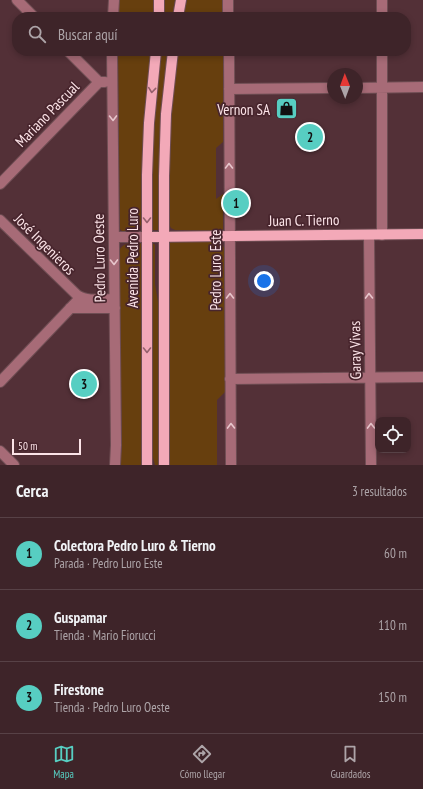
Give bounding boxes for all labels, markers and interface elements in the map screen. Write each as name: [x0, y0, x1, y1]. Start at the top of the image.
search box: [12, 12, 411, 56]
icon: search: [26, 23, 48, 45]
text: Buscar aquí: [58, 25, 118, 44]
north arrow: [327, 68, 363, 104]
street label: Mariano Pascual: [11, 77, 83, 151]
one-way arrow: [148, 87, 157, 93]
shop icon: Vernon SA: [273, 96, 299, 122]
place label: Vernon SA: [216, 100, 271, 119]
one-way arrow: [109, 115, 117, 121]
pin: 2: [297, 122, 323, 152]
one-way arrow: [225, 163, 233, 169]
pin: 1: [223, 188, 249, 218]
street label: Avenida Pedro Luro: [123, 208, 142, 308]
street label: José Ingenieros: [10, 209, 80, 279]
street label: Juan C. Tierno: [268, 210, 339, 230]
street label: Pedro Luro Oeste: [89, 213, 109, 303]
one-way arrow: [143, 217, 151, 223]
street label: Pedro Luro Este: [206, 230, 225, 310]
one-way arrow: [110, 259, 118, 265]
your location: [254, 271, 274, 291]
one-way arrow: [226, 293, 234, 299]
one-way arrow: [365, 293, 374, 299]
street label: Garay Vivas: [345, 321, 365, 379]
one-way arrow: [143, 347, 151, 353]
pin: 3: [71, 369, 97, 399]
map controls: [375, 417, 411, 453]
button: locate: [375, 417, 411, 453]
one-way arrow: [226, 423, 235, 429]
one-way arrow: [367, 423, 375, 429]
scale bar: [12, 437, 81, 456]
text: 50 m: [18, 439, 37, 453]
text: Cerca: [16, 480, 49, 502]
text: 3 resultados: [352, 483, 407, 500]
text: Colectora Pedro Luro & Tierno: [54, 536, 216, 555]
text: 1: [26, 545, 32, 562]
text: 60 m: [384, 545, 407, 562]
text: Parada · Pedro Luro Este: [54, 555, 163, 572]
text: Guspamar: [54, 608, 107, 627]
text: 2: [26, 617, 32, 634]
text: 110 m: [378, 617, 407, 634]
text: Tienda · Mario Fiorucci: [54, 627, 156, 644]
text: Firestone: [54, 680, 104, 699]
text: 3: [26, 689, 32, 706]
text: 150 m: [378, 689, 407, 706]
text: Tienda · Pedro Luro Oeste: [54, 699, 170, 716]
tab: Mapa: [53, 743, 75, 781]
tab: Cómo llegar: [180, 743, 225, 781]
tab: Guardados: [330, 743, 370, 781]

